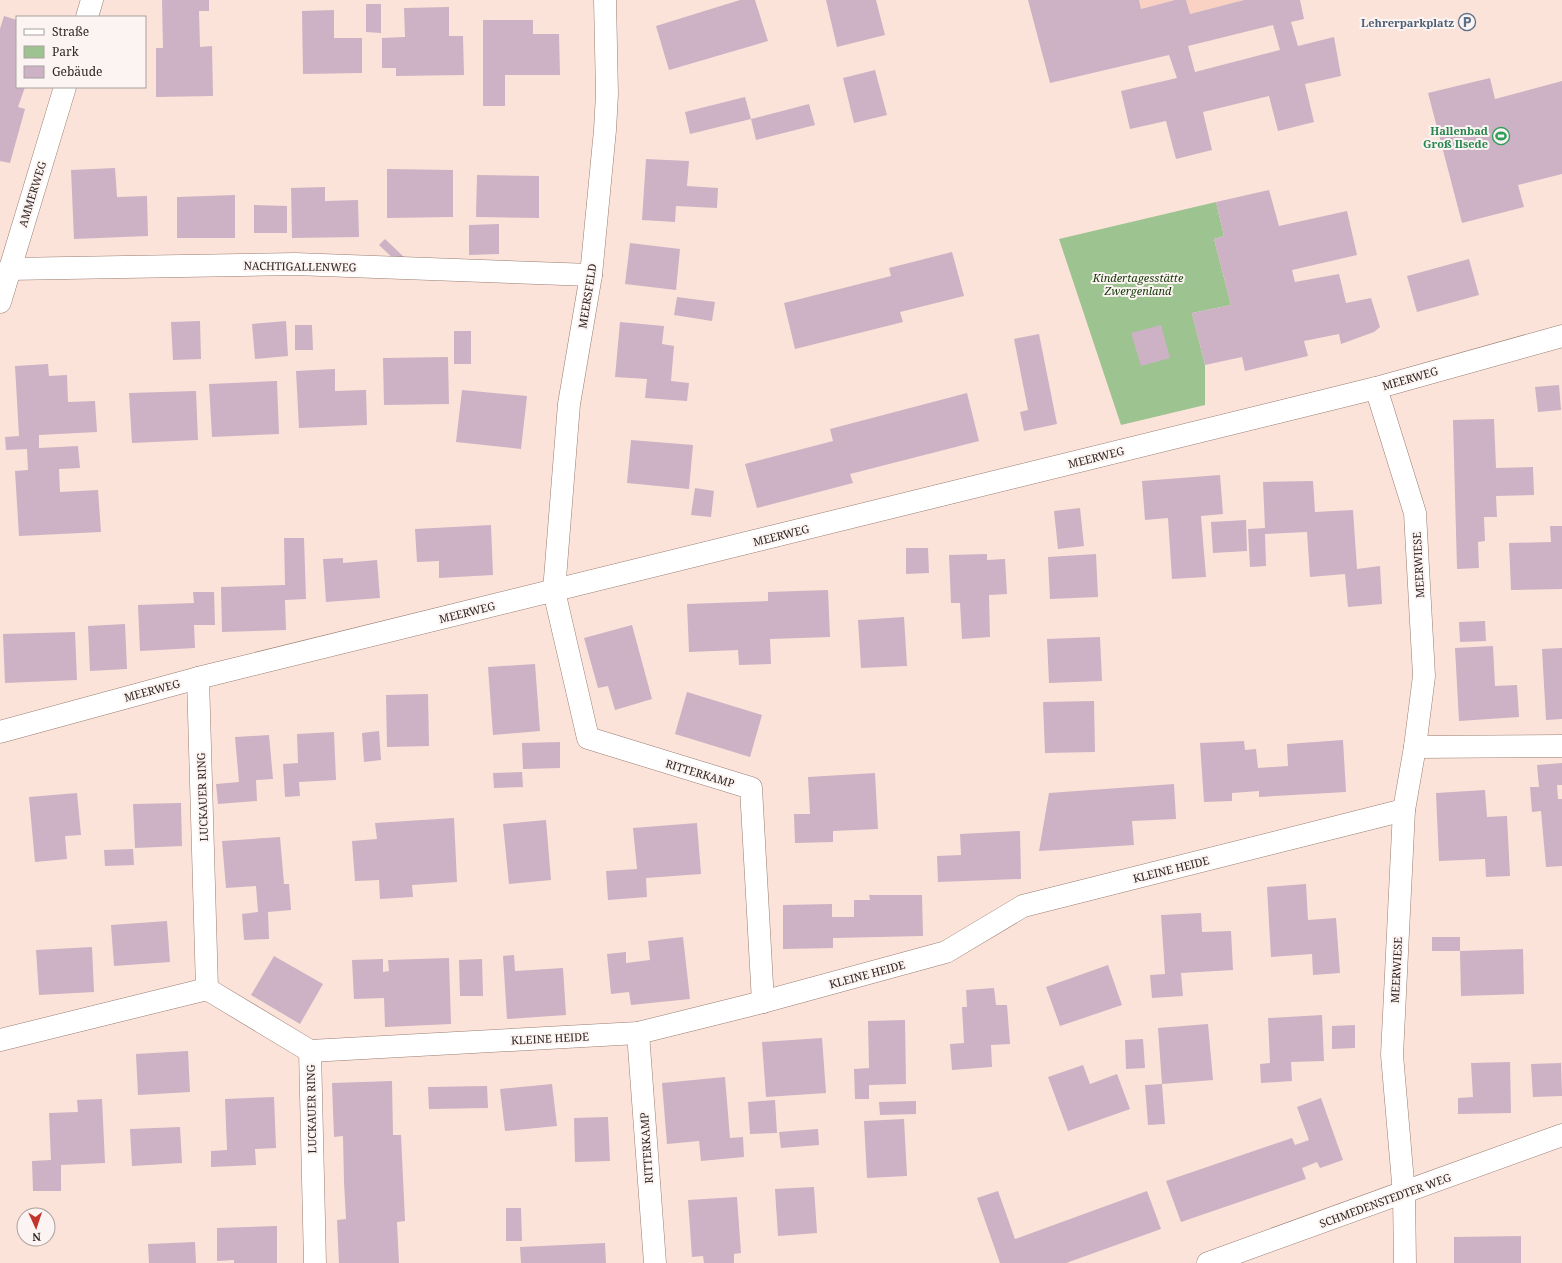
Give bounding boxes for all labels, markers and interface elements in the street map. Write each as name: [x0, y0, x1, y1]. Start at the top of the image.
parking icon: Lehrerparkplatz: [1457, 12, 1477, 32]
place label: Lehrerparkplatz: [1361, 15, 1454, 30]
legend: [16, 16, 146, 88]
text: Straße: [52, 23, 89, 40]
text: Park: [52, 43, 80, 60]
text: Gebäude: [52, 63, 103, 80]
place label: Hallenbad Groß Ilsede: [1423, 123, 1488, 151]
sports icon: Hallenbad Groß Ilsede: [1491, 126, 1511, 146]
street label: AMMERWEG: [15, 159, 49, 229]
street label: NACHTIGALLENWEG: [243, 258, 357, 274]
street label: MEERSFELD: [574, 263, 600, 329]
park label: Kindertagesstätte Zwergenland: [1092, 270, 1184, 298]
street label: MEERWEG: [1380, 363, 1440, 393]
street label: MEERWEG: [1066, 443, 1126, 471]
street label: MEERWEG: [751, 521, 811, 549]
street label: MEERWIESE: [1409, 531, 1427, 598]
street label: MEERWEG: [437, 598, 497, 626]
street label: MEERWEG: [122, 675, 182, 705]
street label: LUCKAUER RING: [193, 752, 211, 842]
street label: RITTERKAMP: [664, 755, 737, 791]
street label: KLEINE HEIDE: [1131, 852, 1211, 886]
street label: MEERWIESE: [1387, 936, 1405, 1003]
street label: KLEINE HEIDE: [827, 957, 907, 991]
street label: KLEINE HEIDE: [511, 1028, 589, 1048]
street label: LUCKAUER RING: [303, 1064, 319, 1154]
street label: RITTERKAMP: [636, 1112, 656, 1184]
street label: SCHMEDENSTEDTER WEG: [1317, 1169, 1453, 1231]
north arrow: [16, 1207, 56, 1247]
text: N: [31, 1230, 41, 1245]

